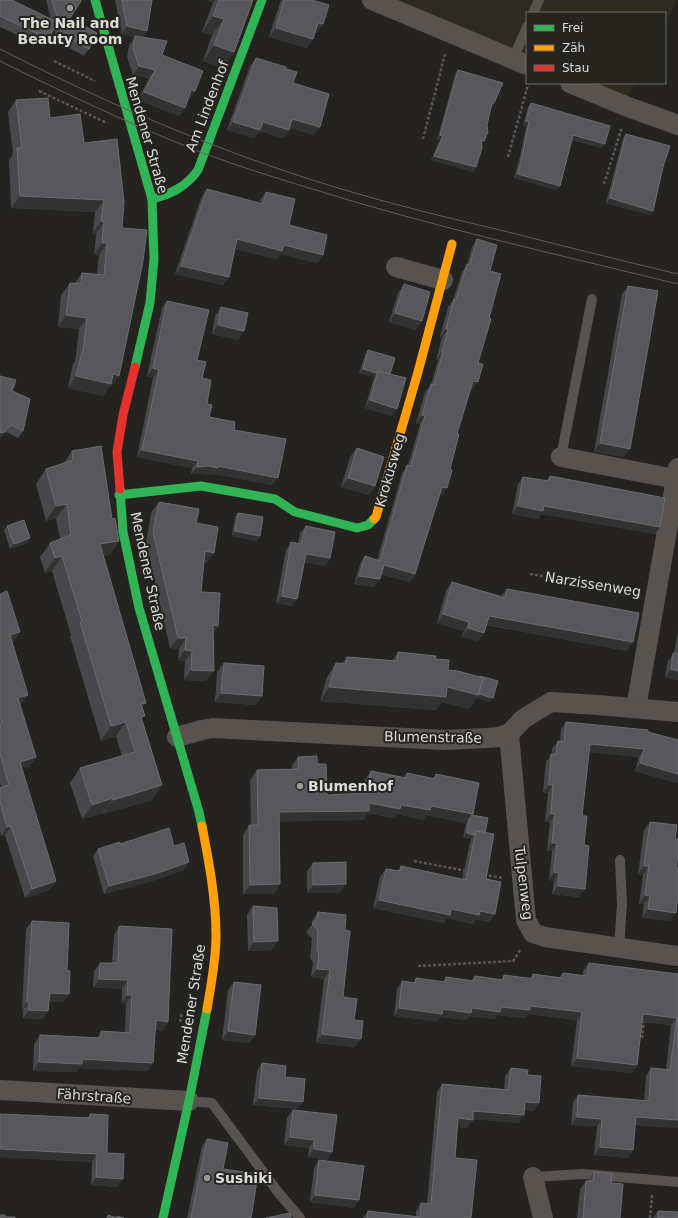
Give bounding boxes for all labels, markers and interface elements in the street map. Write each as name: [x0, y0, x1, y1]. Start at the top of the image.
marker: The Nail and Beauty Room: [65, 3, 75, 13]
legend: [526, 12, 666, 84]
place label: The Nail and Beauty Room: [18, 15, 122, 47]
text: Frei: [562, 21, 583, 35]
text: Zäh: [562, 41, 585, 55]
street label: Am Lindenhof: [182, 57, 232, 154]
text: Stau: [562, 61, 589, 75]
street label: Mendener Straße: [123, 75, 171, 195]
street label: Krokusweg: [372, 431, 408, 509]
street label: Mendener Straße: [128, 510, 168, 632]
street label: Narzissenweg: [544, 569, 642, 599]
street label: Blumenstraße: [384, 728, 482, 746]
place label: Blumenhof: [308, 778, 394, 794]
marker: Blumenhof: [295, 781, 305, 791]
street label: Tulpenweg: [511, 844, 536, 921]
street label: Mendener Straße: [174, 943, 208, 1065]
street label: Fährstraße: [56, 1085, 132, 1107]
place label: Sushiki: [215, 1170, 272, 1186]
marker: Sushiki: [202, 1173, 212, 1183]

